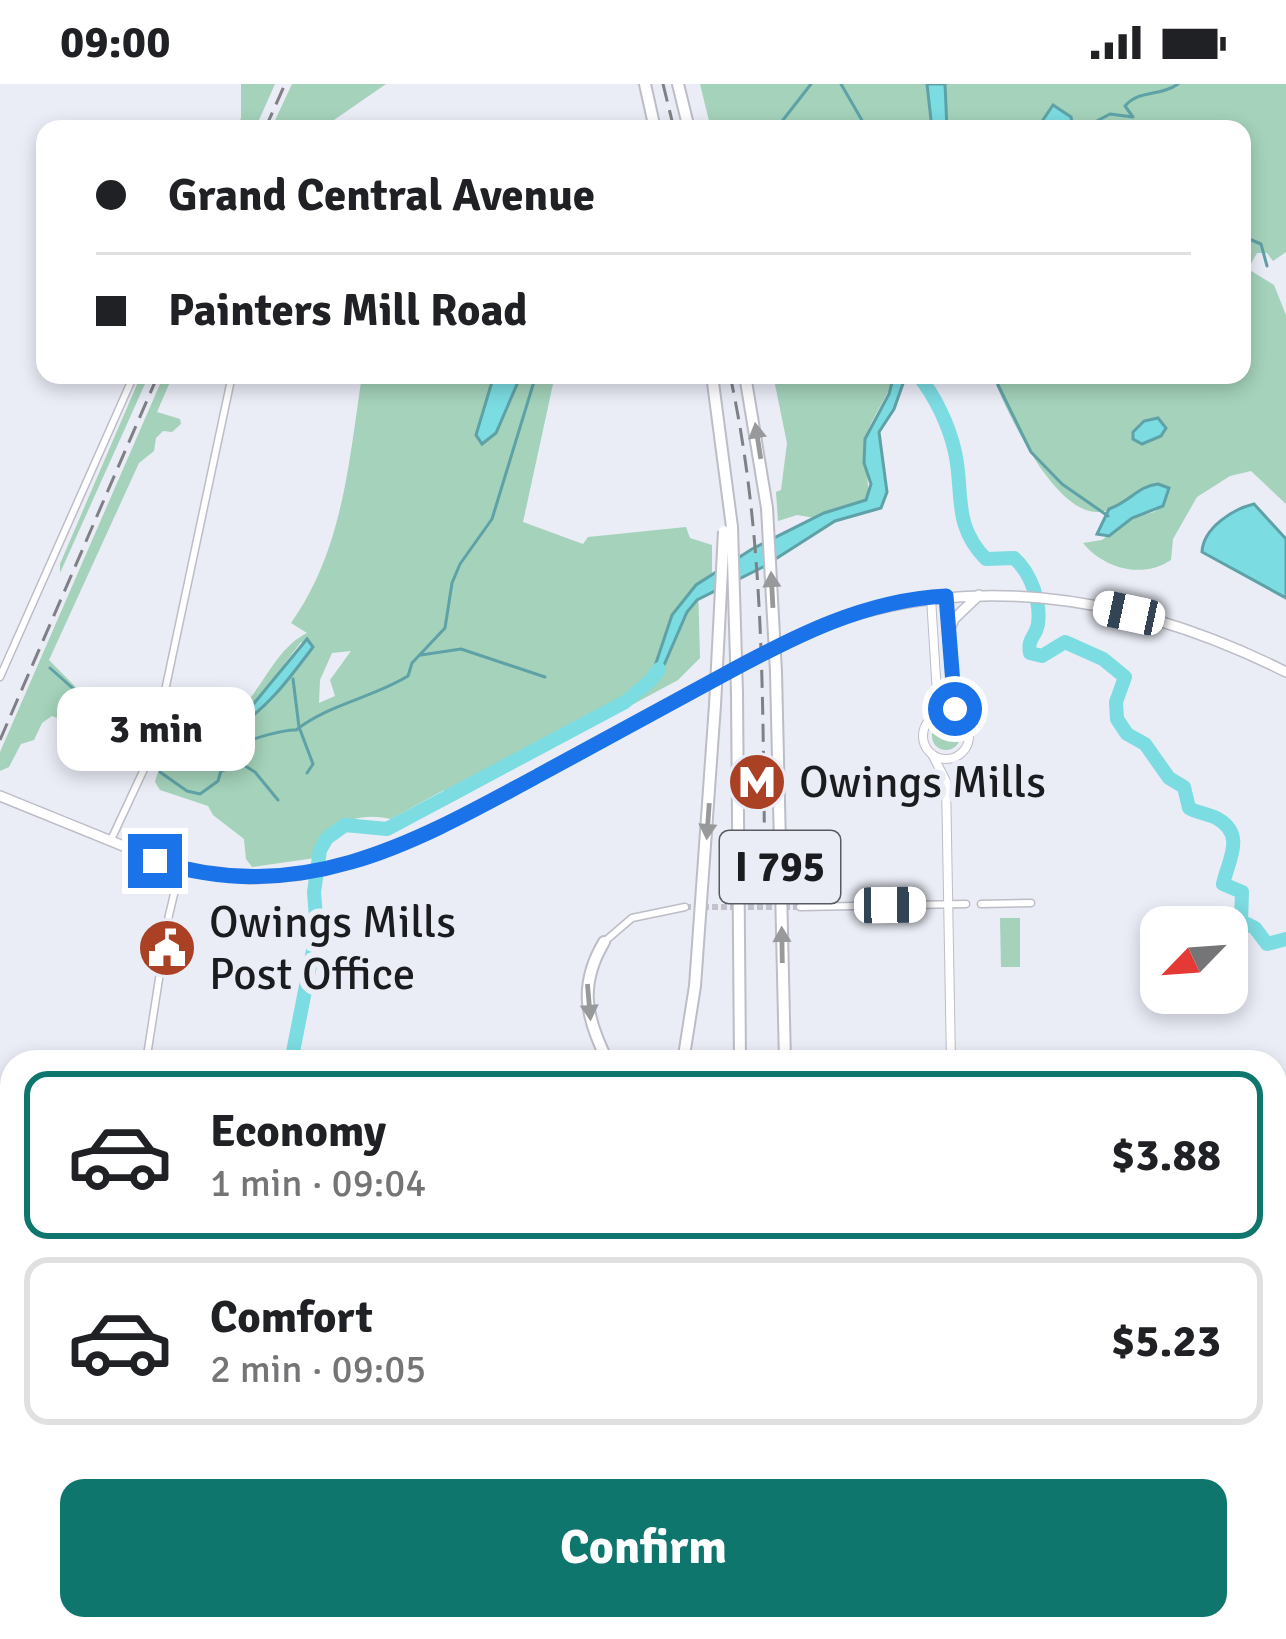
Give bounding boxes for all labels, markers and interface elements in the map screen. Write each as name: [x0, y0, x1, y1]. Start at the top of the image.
text: 09:00: [60, 15, 170, 70]
text: Grand Central Avenue: [168, 168, 595, 223]
text: Painters Mill Road: [168, 283, 528, 338]
one-way arrow: [748, 422, 767, 459]
one-way arrow: [762, 570, 781, 608]
car: [1090, 588, 1168, 638]
route start: [928, 682, 982, 736]
callout: 3 min: [56, 687, 254, 771]
text: 3 min: [109, 705, 203, 753]
metro station icon: Owings Mills: [726, 751, 788, 813]
place label: Owings Mills: [799, 755, 1046, 810]
one-way arrow: [698, 803, 717, 840]
road number: I 795: [720, 831, 840, 903]
route end: [128, 834, 182, 888]
car: [854, 886, 926, 924]
place label: Owings Mills Post Office: [209, 895, 456, 1002]
north arrow: [1140, 906, 1248, 1014]
map controls: [1140, 906, 1248, 1014]
public building icon: Owings Mills Post Office: [136, 917, 198, 979]
one-way arrow: [773, 925, 792, 963]
one-way arrow: [579, 984, 598, 1022]
icon: car: [66, 1101, 174, 1209]
text: Economy: [210, 1104, 386, 1159]
text: $3.88: [1111, 1128, 1221, 1183]
text: 1 min · 09:04: [210, 1159, 426, 1207]
icon: car: [66, 1287, 174, 1395]
text: Comfort: [210, 1290, 373, 1345]
text: $5.23: [1111, 1314, 1221, 1369]
text: 2 min · 09:05: [210, 1345, 426, 1393]
button: Confirm: [60, 1479, 1227, 1617]

